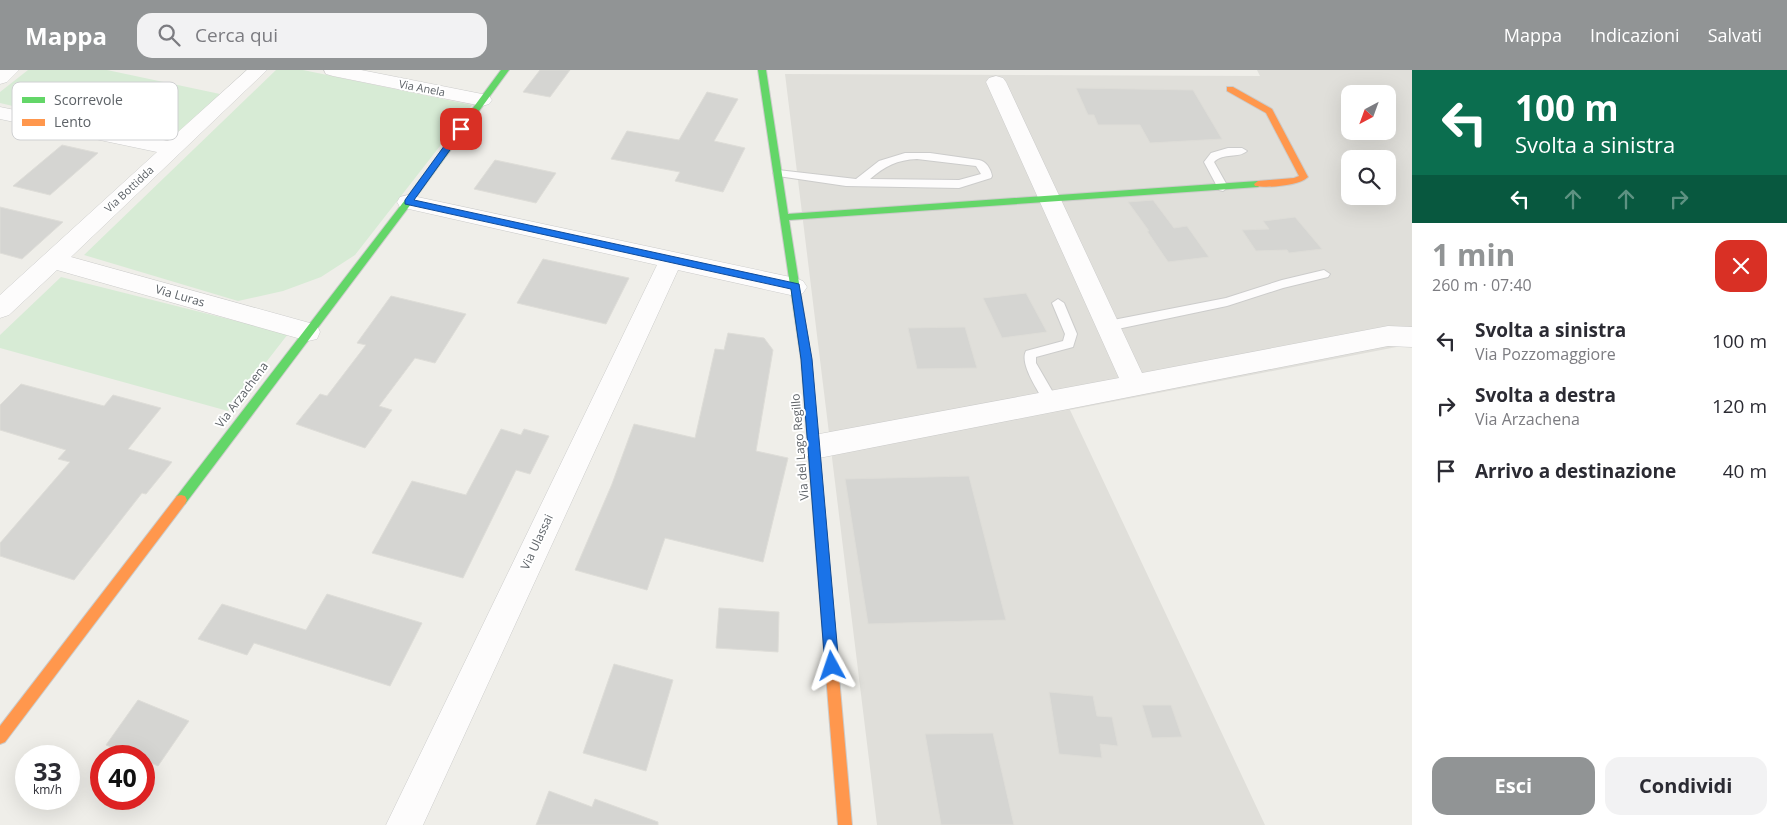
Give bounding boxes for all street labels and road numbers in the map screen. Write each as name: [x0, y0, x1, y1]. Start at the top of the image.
street label: Via Anela: [398, 76, 447, 99]
street label: Via Bottidda: [101, 162, 157, 215]
street label: Via Luras: [153, 280, 207, 311]
street label: Via Arzachena: [211, 358, 272, 431]
street label: Via del Lago Regillo: [786, 393, 813, 501]
street label: Via Ulassai: [516, 511, 557, 572]

